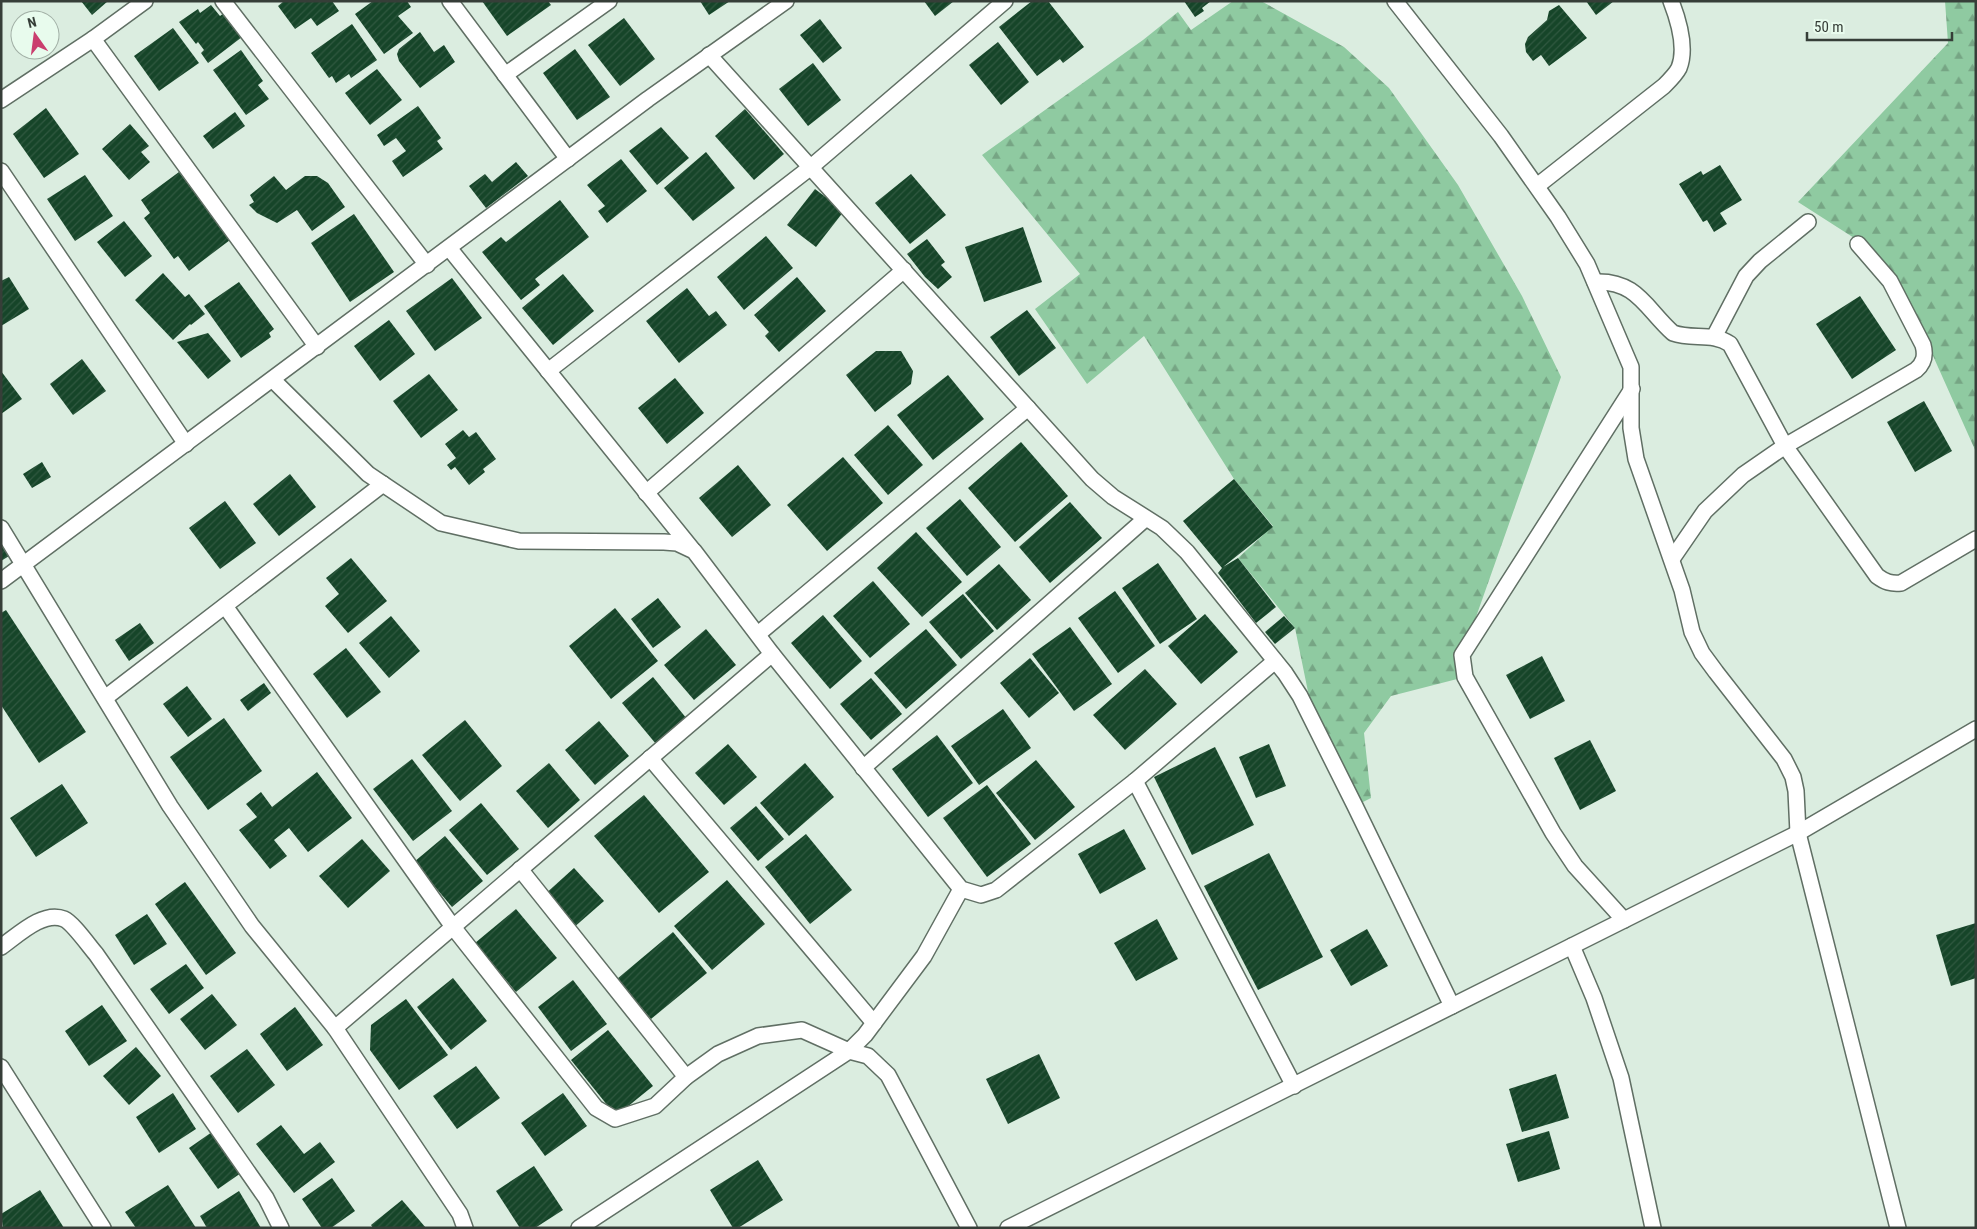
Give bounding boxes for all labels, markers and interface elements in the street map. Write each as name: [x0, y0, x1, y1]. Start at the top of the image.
north arrow: [10, 10, 60, 60]
scale bar: [1807, 10, 1952, 42]
text: N: [26, 14, 38, 31]
text: 50 m: [1814, 18, 1844, 36]

